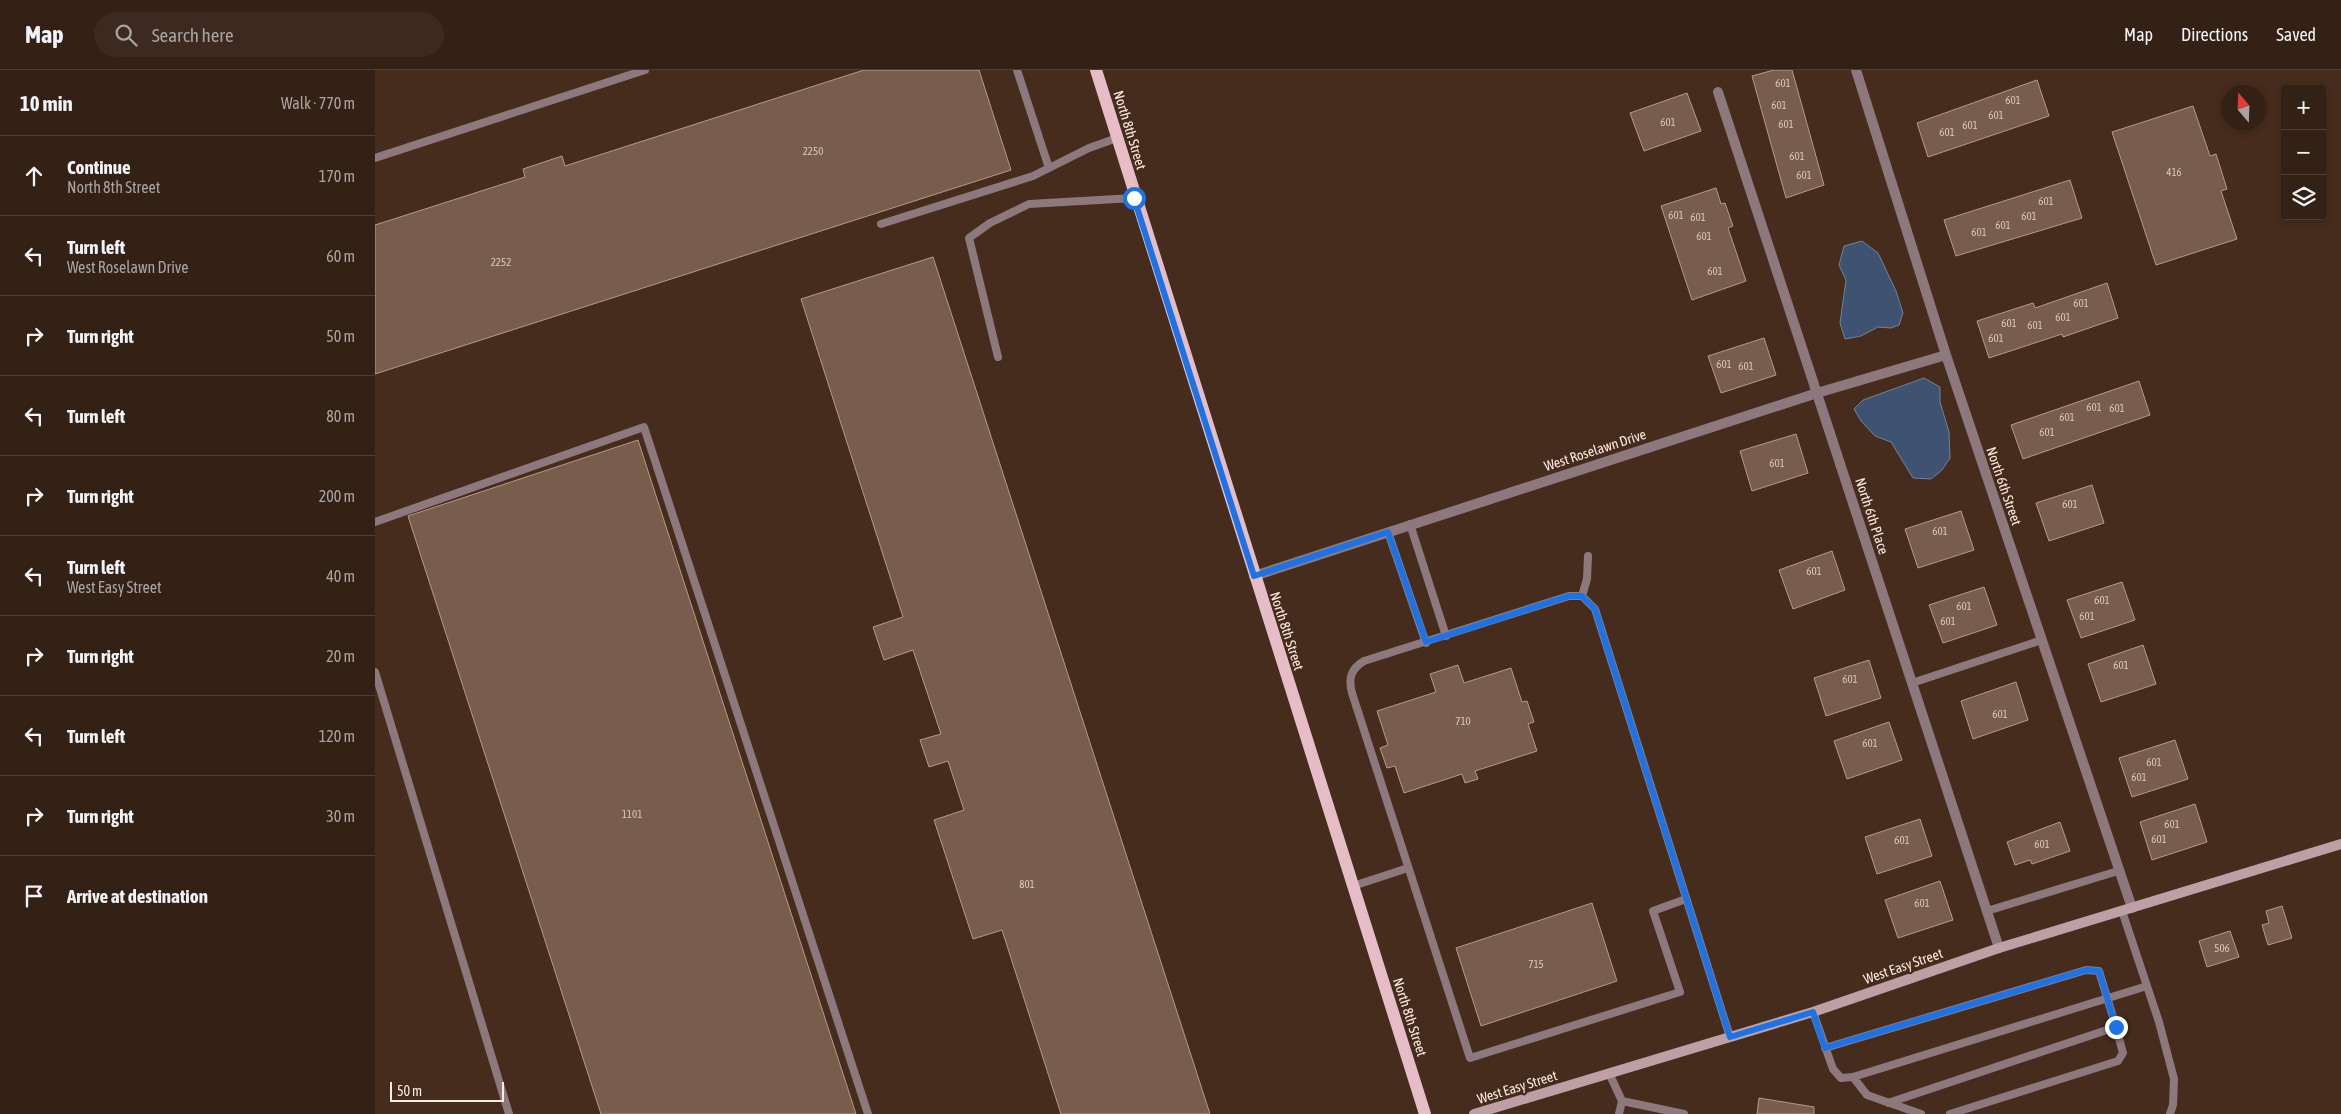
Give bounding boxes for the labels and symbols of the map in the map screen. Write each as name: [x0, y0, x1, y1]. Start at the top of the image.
house number: 601: [1775, 77, 1791, 89]
north arrow: [2221, 85, 2266, 130]
street label: North 8th Street: [1110, 89, 1150, 171]
house number: 601: [2005, 94, 2021, 106]
house number: 601: [1771, 99, 1787, 111]
house number: 601: [1988, 109, 2004, 121]
house number: 601: [1660, 116, 1676, 128]
house number: 601: [1778, 118, 1794, 130]
house number: 601: [1962, 119, 1978, 131]
house number: 601: [1939, 126, 1955, 138]
house number: 2250: [803, 145, 823, 157]
house number: 601: [1789, 150, 1805, 162]
house number: 416: [2166, 166, 2182, 178]
house number: 601: [1796, 169, 1812, 181]
route start: [1123, 187, 1146, 210]
house number: 601: [2038, 195, 2054, 207]
house number: 601: [1668, 209, 1684, 221]
house number: 601: [2021, 210, 2037, 222]
house number: 601: [1690, 211, 1706, 223]
house number: 601: [1995, 219, 2011, 231]
house number: 601: [1971, 226, 1987, 238]
house number: 601: [1696, 230, 1712, 242]
house number: 2252: [491, 256, 511, 268]
house number: 601: [1707, 265, 1723, 277]
house number: 601: [2073, 297, 2089, 309]
house number: 601: [2055, 311, 2071, 323]
house number: 601: [2001, 317, 2017, 329]
house number: 601: [2027, 319, 2043, 331]
house number: 601: [1988, 332, 2004, 344]
house number: 601: [1716, 358, 1732, 370]
house number: 601: [1738, 360, 1754, 372]
house number: 601: [2086, 401, 2102, 413]
house number: 601: [2109, 402, 2125, 414]
house number: 601: [2059, 411, 2075, 423]
street label: West Roselawn Drive: [1542, 426, 1648, 474]
house number: 601: [2039, 426, 2055, 438]
street label: North 6th Street: [1983, 445, 2025, 527]
house number: 601: [1769, 457, 1785, 469]
street label: North 6th Place: [1852, 476, 1892, 556]
house number: 601: [2062, 498, 2078, 510]
house number: 601: [1932, 525, 1948, 537]
house number: 601: [1806, 565, 1822, 577]
street label: North 8th Street: [1267, 590, 1307, 672]
house number: 601: [2094, 594, 2110, 606]
house number: 601: [1956, 600, 1972, 612]
house number: 601: [2079, 610, 2095, 622]
house number: 601: [1940, 615, 1956, 627]
house number: 601: [2113, 659, 2129, 671]
house number: 601: [1842, 673, 1858, 685]
house number: 601: [1992, 708, 2008, 720]
house number: 710: [1455, 715, 1471, 727]
house number: 601: [1862, 737, 1878, 749]
house number: 601: [2146, 756, 2162, 768]
house number: 601: [2131, 771, 2147, 783]
house number: 1101: [622, 808, 642, 820]
house number: 601: [2164, 818, 2180, 830]
house number: 601: [2151, 833, 2167, 845]
house number: 601: [1894, 834, 1910, 846]
house number: 601: [2034, 838, 2050, 850]
house number: 801: [1019, 878, 1035, 890]
house number: 601: [1914, 897, 1930, 909]
house number: 506: [2214, 942, 2230, 954]
street label: West Easy Street: [1861, 945, 1945, 987]
house number: 715: [1528, 958, 1544, 970]
street label: North 8th Street: [1390, 976, 1430, 1058]
route end: [2105, 1016, 2128, 1039]
street label: West Easy Street: [1475, 1067, 1559, 1107]
scale bar: [390, 1079, 504, 1102]

